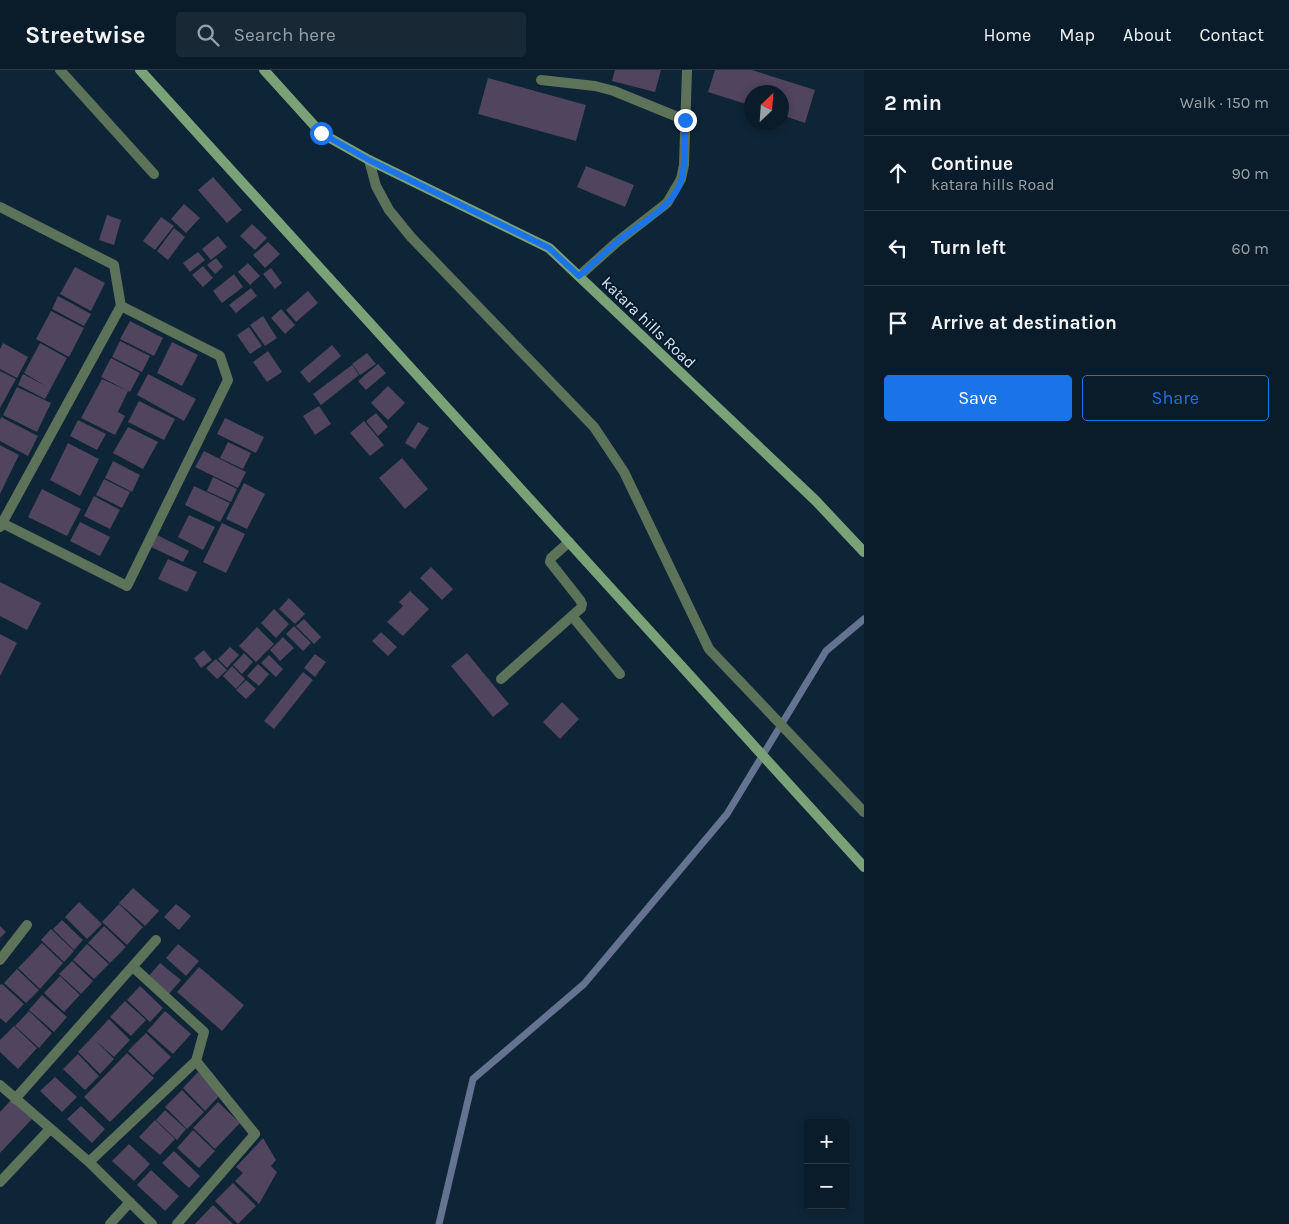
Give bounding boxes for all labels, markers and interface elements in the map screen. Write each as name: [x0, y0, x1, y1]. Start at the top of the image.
search box: [176, 12, 526, 57]
text: Streetwise: [25, 21, 146, 49]
icon: search: [194, 21, 222, 49]
text: Search here: [234, 24, 336, 46]
text: Home: [983, 24, 1031, 46]
text: Map: [1059, 24, 1095, 46]
text: About: [1123, 24, 1172, 46]
text: Contact: [1200, 24, 1264, 46]
north arrow: [744, 85, 789, 130]
text: 2 min: [884, 91, 942, 115]
text: Walk · 150 m: [1180, 93, 1269, 112]
route end: [674, 109, 697, 132]
route start: [310, 122, 333, 145]
text: Continue: [931, 153, 1013, 175]
icon: ahead: [884, 159, 912, 187]
text: 90 m: [1231, 164, 1269, 183]
text: katara hills Road: [931, 175, 1054, 194]
icon: left: [884, 234, 912, 262]
text: Turn left: [931, 237, 1006, 259]
text: 60 m: [1232, 239, 1269, 258]
street label: katara hills Road: [598, 273, 700, 372]
icon: arrive: [884, 309, 912, 337]
text: Arrive at destination: [931, 312, 1117, 334]
button: Save: [884, 375, 1072, 421]
button: Share: [1082, 375, 1269, 421]
map controls: [804, 1119, 849, 1209]
button: +: [804, 1119, 849, 1164]
button: −: [804, 1164, 849, 1209]

